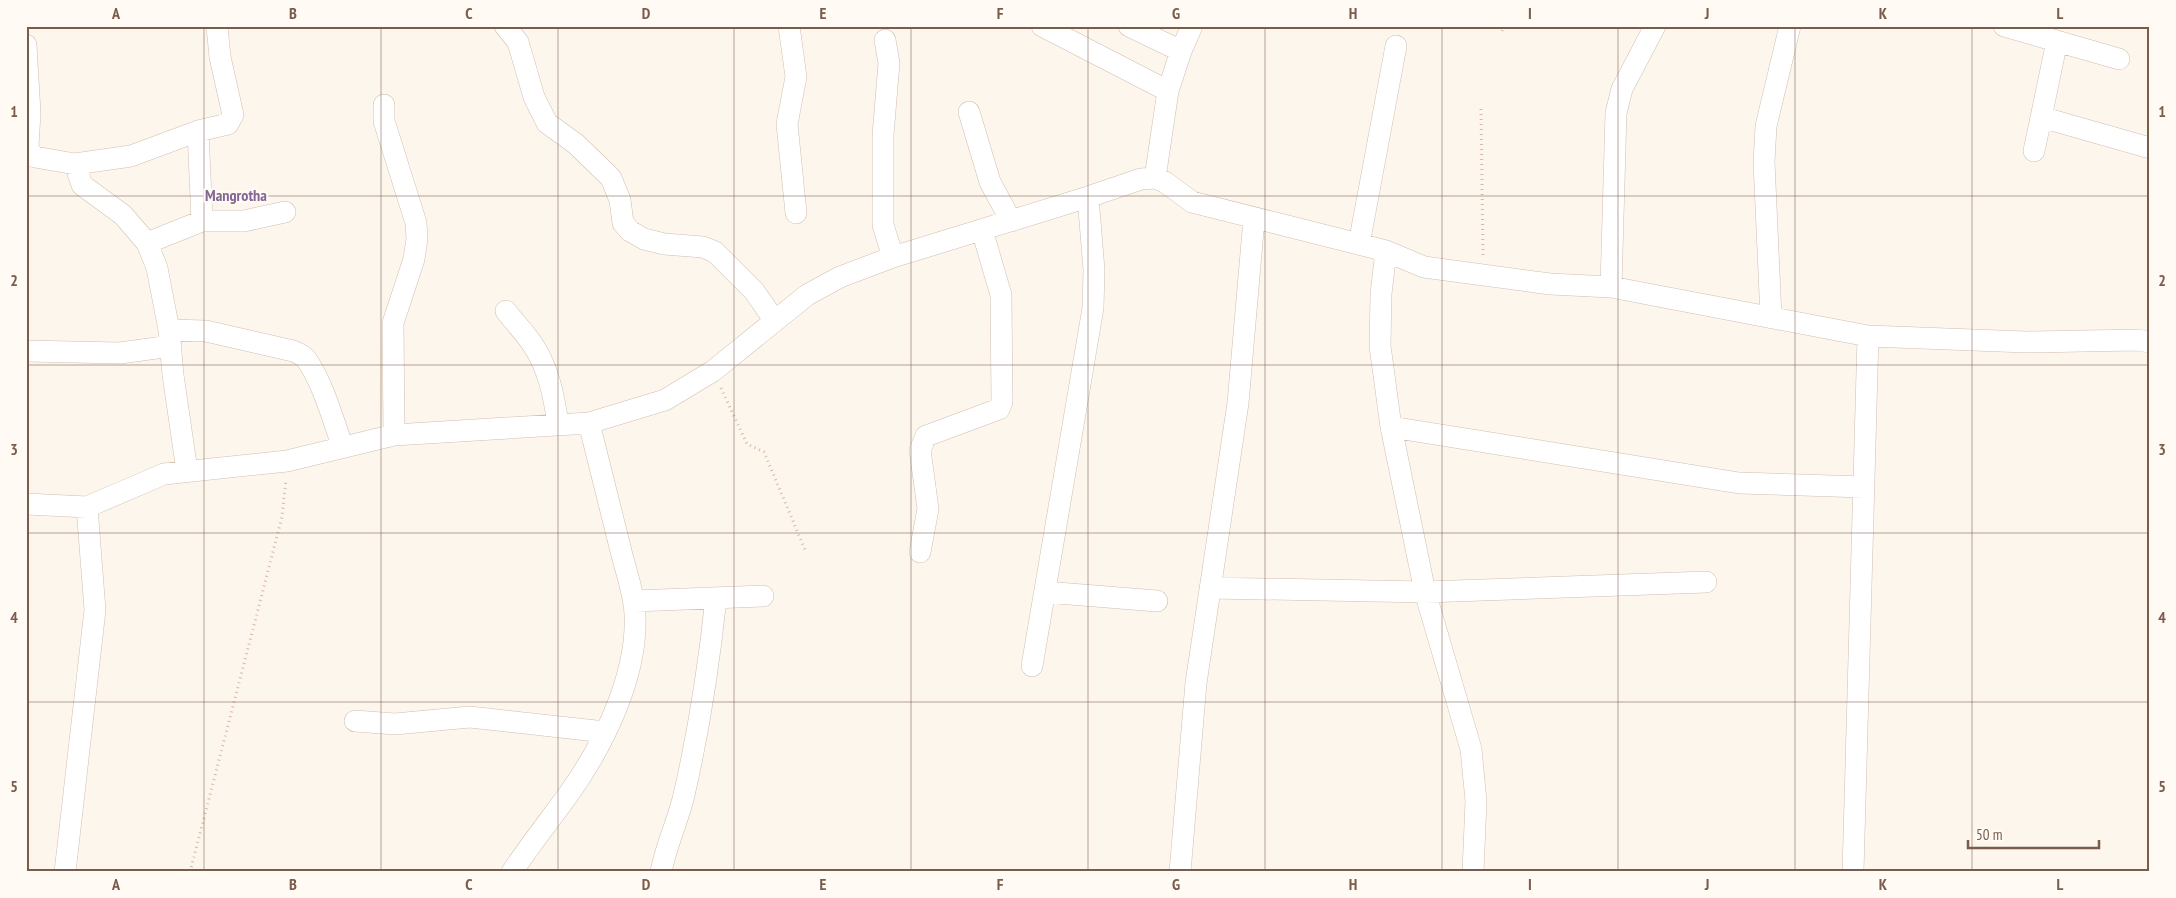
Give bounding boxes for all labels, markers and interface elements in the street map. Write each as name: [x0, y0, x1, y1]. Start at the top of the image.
text: A: [111, 3, 121, 23]
text: B: [289, 3, 297, 23]
text: C: [465, 3, 473, 23]
text: D: [642, 3, 651, 23]
text: E: [820, 3, 827, 23]
text: F: [997, 3, 1004, 23]
text: G: [1172, 3, 1180, 23]
text: H: [1349, 3, 1357, 23]
text: I: [1528, 3, 1532, 23]
text: J: [1704, 3, 1709, 23]
text: K: [1879, 3, 1888, 23]
text: L: [2057, 3, 2064, 23]
text: 1: [10, 101, 18, 121]
text: 1: [2158, 101, 2166, 121]
district label: Mangrotha: [205, 185, 267, 205]
text: 2: [10, 270, 18, 290]
text: 2: [2158, 270, 2166, 290]
text: 3: [10, 439, 18, 459]
text: 3: [2158, 439, 2166, 459]
text: 4: [10, 607, 18, 627]
text: 4: [2158, 607, 2166, 627]
text: 5: [10, 776, 18, 796]
text: 5: [2158, 776, 2166, 796]
scale bar: [1968, 818, 2100, 850]
text: 50 m: [1976, 825, 2002, 844]
text: A: [111, 874, 121, 894]
text: B: [289, 874, 297, 894]
text: C: [465, 874, 473, 894]
text: D: [642, 874, 651, 894]
text: E: [820, 874, 827, 894]
text: F: [997, 874, 1004, 894]
text: G: [1172, 874, 1180, 894]
text: H: [1349, 874, 1357, 894]
text: I: [1528, 874, 1532, 894]
text: J: [1704, 874, 1709, 894]
text: K: [1879, 874, 1888, 894]
text: L: [2057, 874, 2064, 894]

